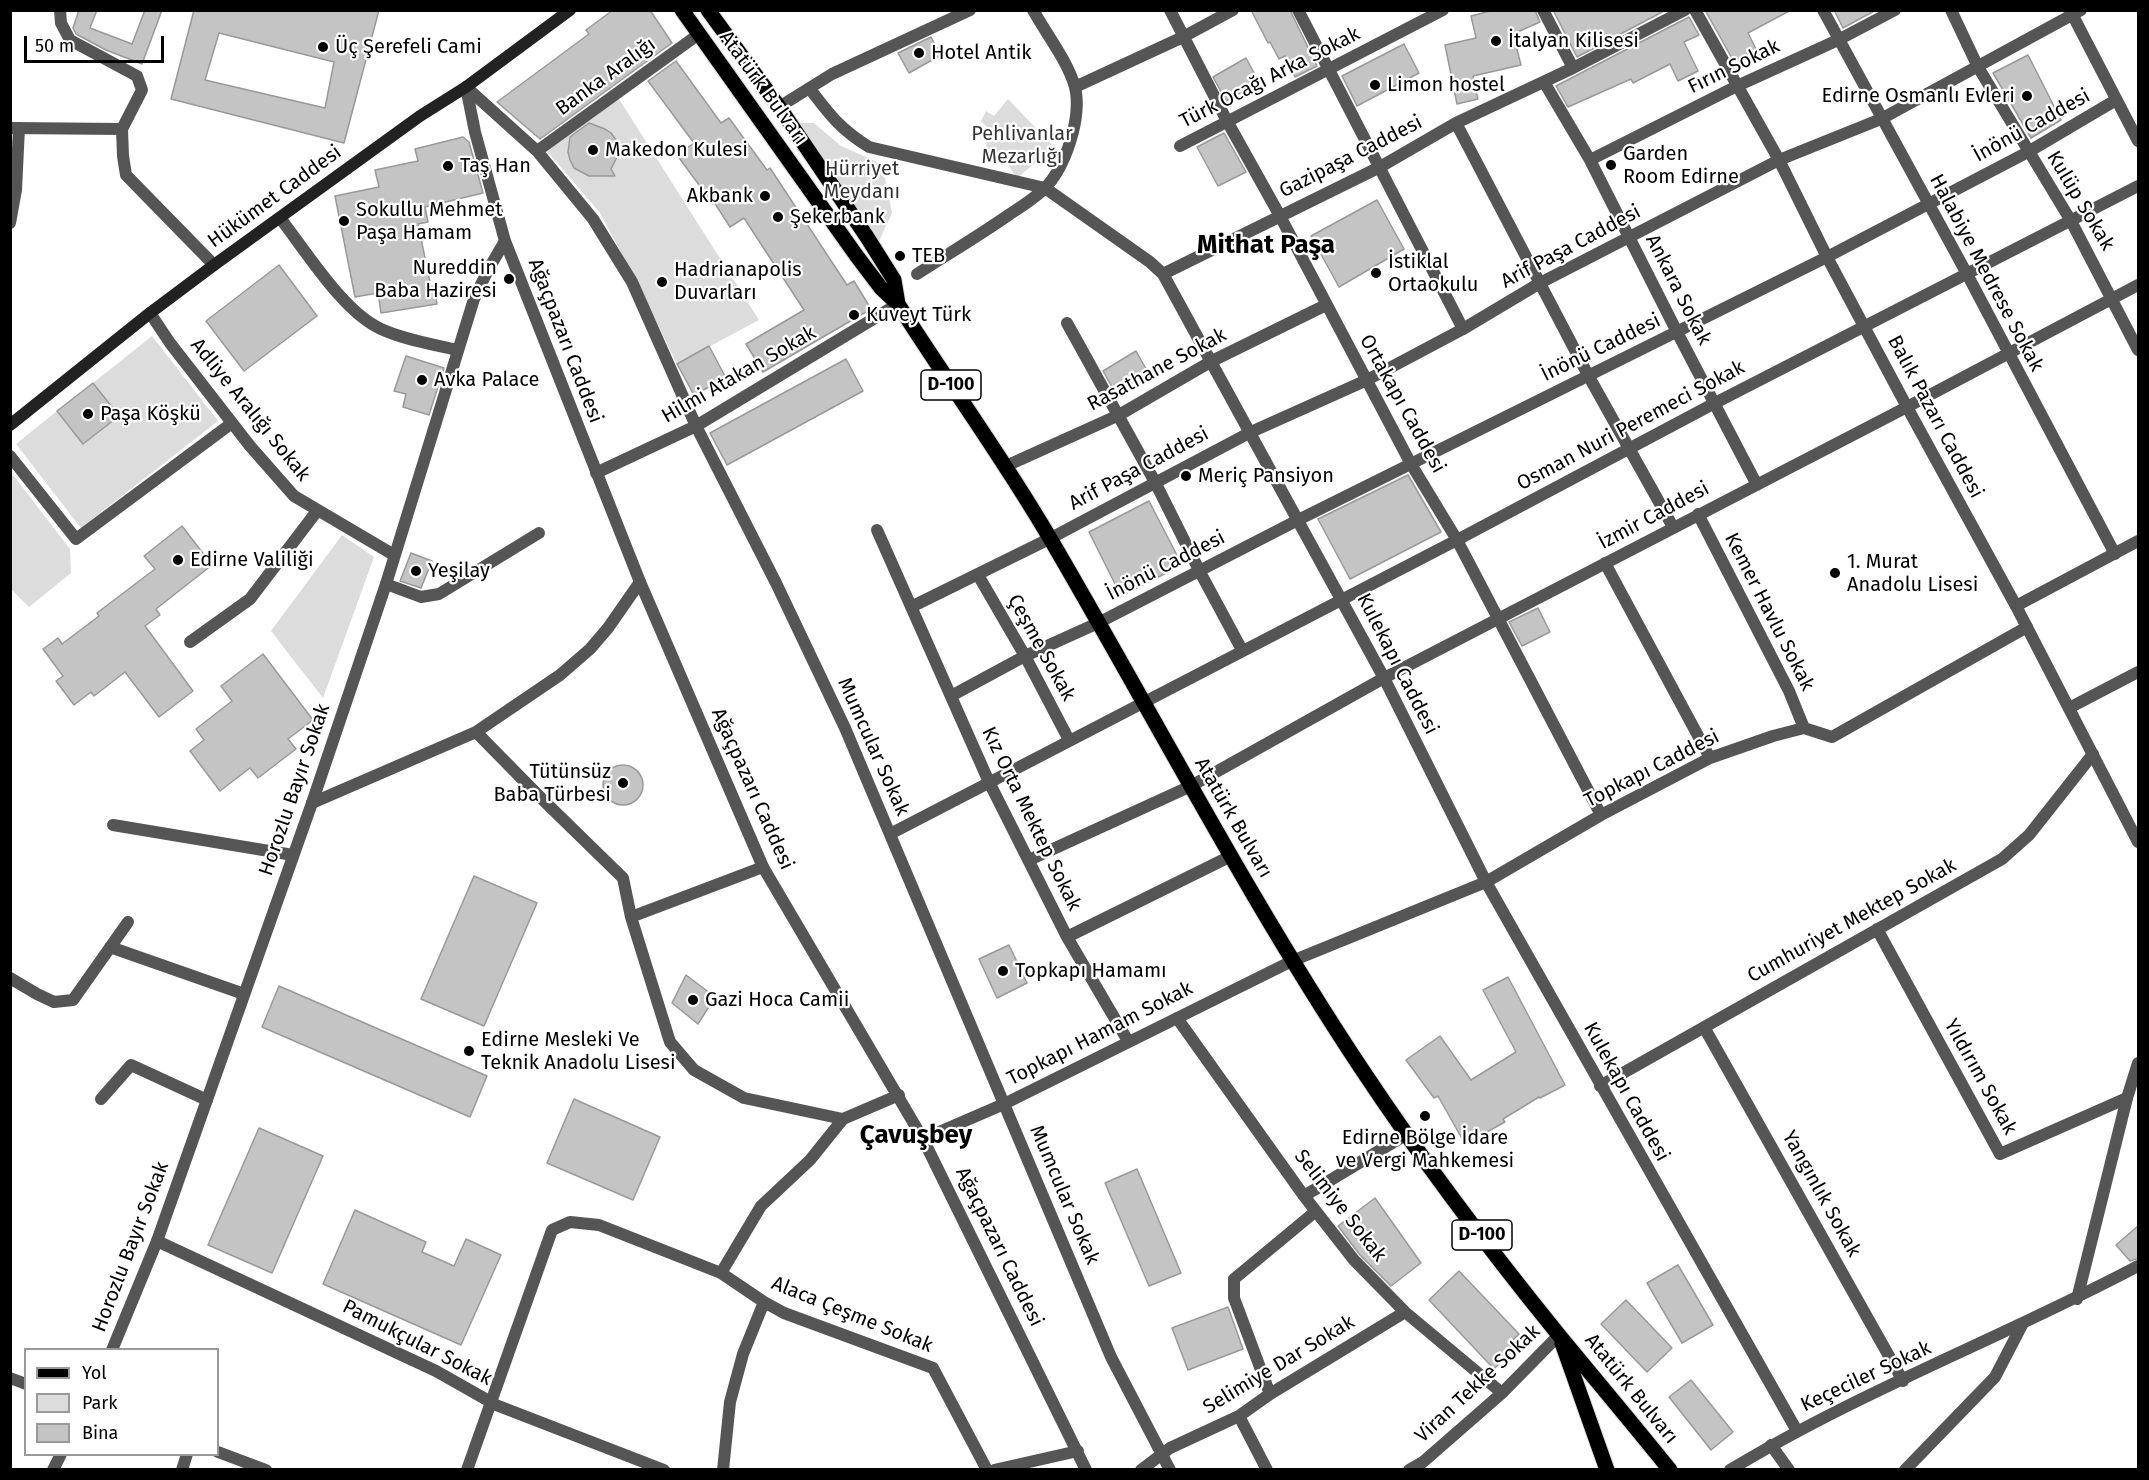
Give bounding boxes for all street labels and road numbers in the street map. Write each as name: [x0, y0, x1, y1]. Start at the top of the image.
street label: Türk Ocağı Arka Sokak: [1176, 22, 1364, 134]
street label: Atatürk Bulvarı: [714, 26, 812, 150]
street label: Banka Aralığı: [551, 33, 661, 121]
street label: Fırın Sokak: [1684, 35, 1784, 99]
street label: İnönü Caddesi: [1969, 84, 2095, 168]
street label: Gazipaşa Caddesi: [1276, 111, 1426, 203]
street label: Hükümet Caddesi: [204, 140, 346, 254]
street label: Kulüp Sokak: [2041, 147, 2119, 255]
street label: Halabiye Medrese Sokak: [1924, 170, 2048, 376]
street label: Arif Paşa Caddesi: [1497, 200, 1645, 294]
street label: Ankara Sokak: [1640, 231, 1716, 349]
street label: Ağaçpazarı Caddesi: [523, 255, 607, 427]
street label: İnönü Caddesi: [1537, 309, 1665, 387]
street label: Hilmi Atakan Sokak: [658, 321, 820, 429]
street label: Rasathane Sokak: [1083, 323, 1231, 417]
street label: Ortakapı Caddesi: [1354, 330, 1450, 478]
street label: Balık Pazarı Caddesi: [1882, 331, 1988, 503]
street label: Adliye Aralığı Sokak: [185, 334, 315, 486]
street label: Osman Nuri Peremeci Sokak: [1513, 356, 1749, 496]
road number: D-100: [921, 370, 981, 400]
street label: Arif Paşa Caddesi: [1065, 422, 1213, 516]
street label: İzmir Caddesi: [1594, 477, 1714, 555]
street label: İnönü Caddesi: [1103, 526, 1229, 606]
street label: Kemer Havlu Sokak: [1719, 529, 1819, 695]
street label: Kulekapı Caddesi: [1351, 589, 1443, 739]
street label: Çeşme Sokak: [1002, 591, 1080, 705]
street label: Mumcular Sokak: [832, 674, 914, 820]
street label: Horozlu Bayır Sokak: [254, 701, 336, 879]
street label: Ağaçpazarı Caddesi: [706, 705, 798, 873]
street label: Kız Orta Mektep Sokak: [976, 723, 1086, 915]
street label: Topkapı Caddesi: [1581, 725, 1723, 813]
street label: Atatürk Bulvarı: [1189, 754, 1277, 882]
street label: Cumhuriyet Mektep Sokak: [1743, 854, 1961, 988]
street label: Topkapı Hamam Sokak: [1003, 977, 1197, 1091]
street label: Yıldırım Sokak: [1938, 1015, 2022, 1139]
street label: Kulekapı Caddesi: [1578, 1018, 1674, 1166]
street label: Mumcular Sokak: [1024, 1122, 1104, 1268]
street label: Yangınlık Sokak: [1776, 1127, 1866, 1261]
street label: Selimiye Sokak: [1289, 1145, 1391, 1267]
street label: Horozlu Bayır Sokak: [87, 1159, 175, 1335]
street label: Ağaçpazarı Caddesi: [950, 1163, 1048, 1331]
road number: D-100: [1452, 1220, 1512, 1250]
street label: Alaca Çeşme Sokak: [768, 1272, 936, 1358]
street label: Pamukçular Sokak: [338, 1295, 496, 1391]
street label: Selimiye Dar Sokak: [1199, 1310, 1359, 1420]
street label: Viran Tekke Sokak: [1411, 1320, 1545, 1448]
street label: Atatürk Bulvarı: [1579, 1329, 1683, 1449]
street label: Keçeciler Sokak: [1797, 1336, 1935, 1418]

